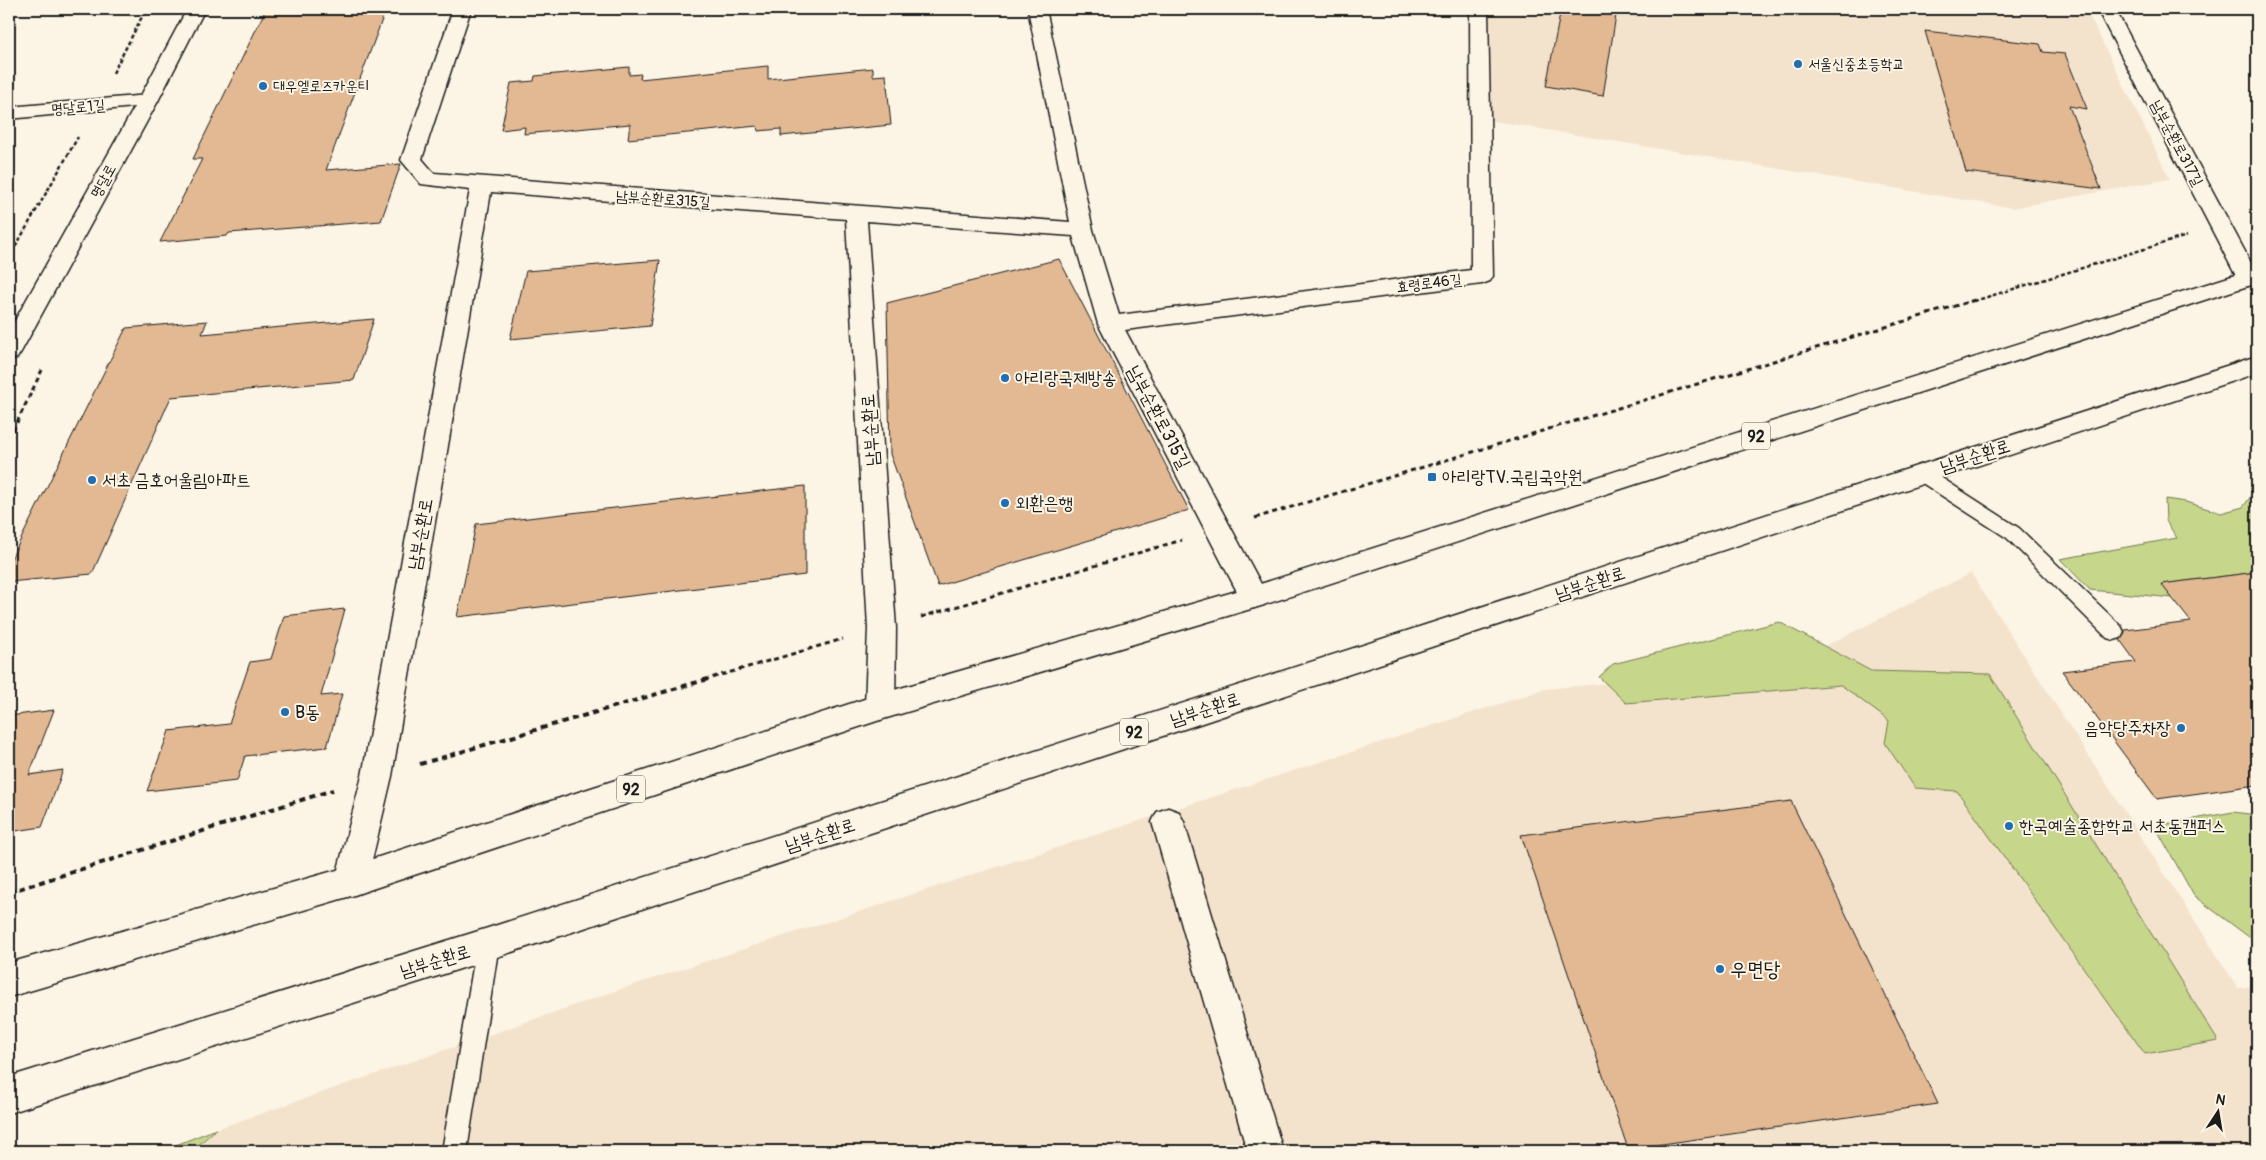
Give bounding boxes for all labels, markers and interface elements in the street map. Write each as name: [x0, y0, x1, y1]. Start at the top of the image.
place label: 서울신중초등학교: [1808, 55, 1905, 74]
marker: 서울신중초등학교: [1792, 58, 1804, 70]
place label: 대우엘로즈카운티: [273, 77, 370, 96]
marker: 대우엘로즈카운티: [257, 80, 269, 92]
street label: 명달로1길: [50, 96, 106, 119]
street label: 남부순환로317길: [2146, 97, 2207, 189]
street label: 명달로: [86, 161, 121, 202]
street label: 남부순환로315길: [615, 187, 711, 212]
street label: 효령로46길: [1395, 270, 1463, 297]
street label: 남부순환로315길: [1122, 362, 1196, 473]
place label: 아리랑국제방송: [1015, 367, 1116, 390]
marker: 아리랑국제방송: [999, 372, 1011, 384]
street label: 남부순환로: [857, 393, 884, 467]
road number: 92: [1742, 422, 1770, 450]
street label: 남부순환로: [1937, 434, 2013, 479]
place label: 아리랑TV.국립국악원: [1442, 466, 1582, 489]
place label: 서초 금호어울림아파트: [102, 469, 251, 492]
marker: 아리랑TV.국립국악원: [1426, 471, 1438, 483]
marker: 서초 금호어울림아파트: [86, 474, 98, 486]
place label: 외환은행: [1015, 492, 1073, 515]
street label: 남부순환로: [403, 496, 438, 572]
marker: 외환은행: [999, 497, 1011, 509]
street label: 남부순환로: [1552, 561, 1628, 606]
street label: 남부순환로: [1167, 687, 1243, 732]
place label: B동: [295, 701, 320, 724]
marker: B동: [279, 706, 291, 718]
place label: 음악당주차장: [2084, 717, 2171, 740]
road number: 92: [1120, 719, 1148, 746]
marker: 음악당주차장: [2175, 722, 2187, 734]
road number: 92: [617, 776, 645, 802]
street label: 남부순환로: [782, 813, 858, 858]
place label: 한국예술종합학교 서초동캠퍼스: [2019, 815, 2226, 838]
marker: 한국예술종합학교 서초동캠퍼스: [2003, 820, 2015, 832]
street label: 남부순환로: [397, 940, 473, 983]
place label: 우면당: [1730, 956, 1781, 983]
marker: 우면당: [1714, 963, 1726, 975]
north arrow: [2194, 1088, 2244, 1138]
text: N: [2214, 1090, 2227, 1109]

